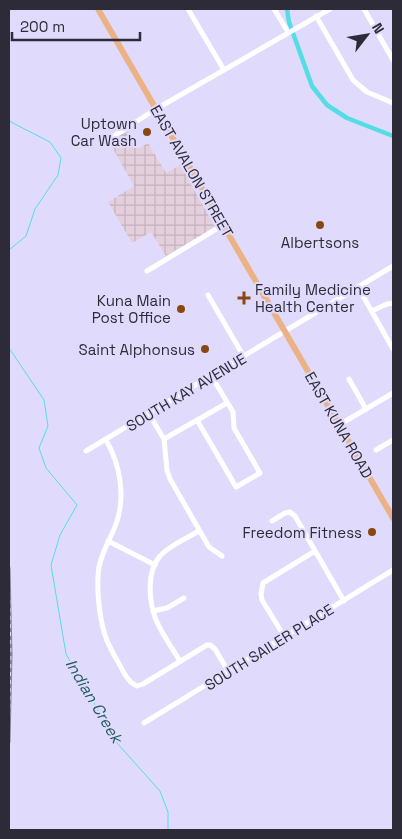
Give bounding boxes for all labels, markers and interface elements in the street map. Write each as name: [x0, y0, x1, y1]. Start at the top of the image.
scale bar: [12, 10, 140, 42]
north arrow: [342, 10, 392, 60]
text: 200 m: [20, 17, 65, 36]
text: N: [368, 20, 388, 37]
street label: EAST AVALON STREET: [146, 101, 238, 241]
place label: Uptown Car Wash: [71, 114, 137, 150]
marker: Uptown Car Wash: [141, 126, 153, 138]
marker: Albertsons: [314, 219, 326, 231]
place label: Albertsons: [281, 233, 359, 252]
place label: Family Medicine Health Center: [255, 280, 371, 316]
place label: Kuna Main Post Office: [92, 291, 171, 327]
marker: Family Medicine Health Center: [237, 291, 251, 305]
marker: Kuna Main Post Office: [175, 303, 187, 315]
place label: Saint Alphonsus: [79, 340, 195, 359]
marker: Saint Alphonsus: [199, 343, 211, 355]
street label: SOUTH KAY AVENUE: [123, 349, 249, 435]
street label: EAST KUNA ROAD: [301, 368, 377, 482]
place label: Freedom Fitness: [243, 523, 362, 542]
marker: Freedom Fitness: [366, 526, 378, 538]
street label: SOUTH SAILER PLACE: [201, 600, 337, 694]
water label: Indian Creek: [61, 655, 129, 749]

